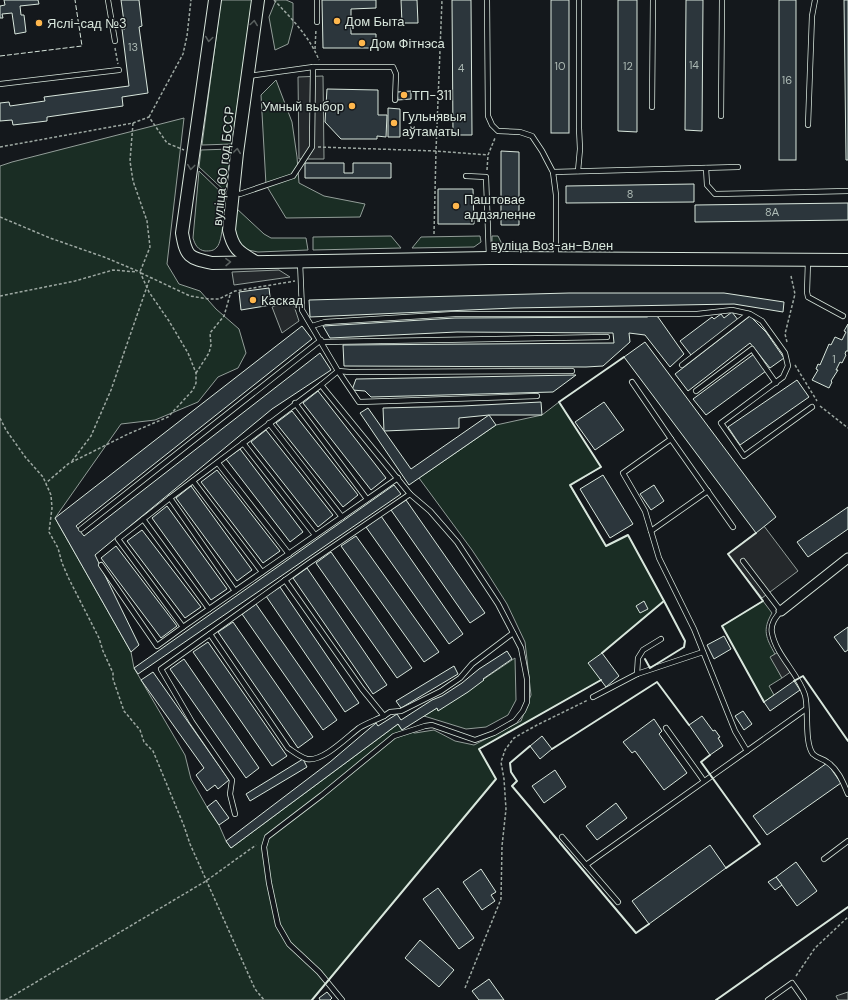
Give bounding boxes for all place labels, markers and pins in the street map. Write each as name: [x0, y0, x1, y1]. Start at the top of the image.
place label: Дом Быта: [345, 13, 405, 30]
place label: Яслі-сад №3: [47, 15, 127, 32]
marker: Дом Быта: [332, 16, 342, 26]
marker: Яслі-сад №3: [34, 18, 44, 28]
place label: Дом Фітнэса: [370, 35, 446, 52]
marker: Дом Фітнэса: [357, 38, 367, 48]
place label: ТП-311: [412, 87, 452, 104]
marker: ТП-311: [399, 90, 409, 100]
place label: Умный выбор: [262, 98, 344, 115]
marker: Умный выбор: [347, 101, 357, 111]
place label: Гульнявыя аўтаматы: [402, 108, 466, 140]
marker: Гульнявыя аўтаматы: [389, 118, 399, 128]
place label: Паштовае аддзяленне: [464, 191, 536, 223]
marker: Паштовае аддзяленне: [451, 201, 461, 211]
place label: Каскад: [261, 292, 304, 309]
marker: Каскад: [248, 295, 258, 305]

